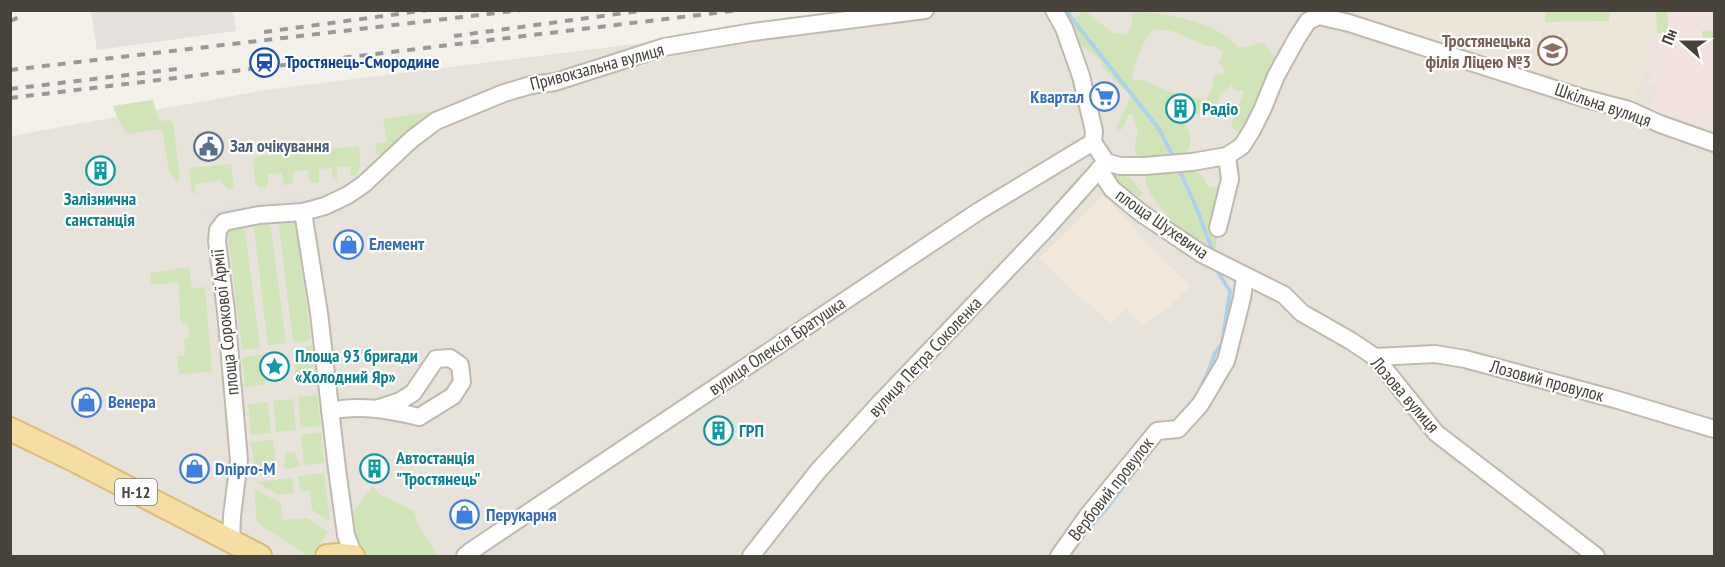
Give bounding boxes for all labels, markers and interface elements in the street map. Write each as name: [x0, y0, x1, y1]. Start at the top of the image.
north arrow: [1653, 12, 1713, 72]
text: Пн: [1657, 26, 1681, 47]
place label: Тростянецька філія Ліцею №3: [1425, 29, 1531, 73]
school or university icon: Тростянецька філія Ліцею №3: [1536, 35, 1568, 67]
street label: Привокзальна вулиця: [527, 38, 666, 95]
station icon: Тростянець-Смородине: [248, 46, 280, 78]
place label: Тростянець-Смородине: [285, 50, 440, 73]
street label: Шкільна вулиця: [1552, 77, 1654, 132]
supermarket icon: Квартал: [1089, 81, 1121, 113]
place label: Квартал: [1030, 85, 1084, 108]
building icon: Радіо: [1165, 93, 1197, 125]
place label: Радіо: [1202, 97, 1238, 120]
public building icon: Зал очікування: [193, 130, 225, 162]
place label: Зал очікування: [230, 134, 329, 157]
building icon: Залізнична санстанція: [84, 154, 116, 186]
street label: площа Шухевича: [1111, 183, 1213, 264]
place label: Залізнична санстанція: [64, 187, 136, 231]
shop icon: Елемент: [332, 228, 364, 260]
place label: Елемент: [369, 232, 425, 255]
street label: площа Сорокової Армії: [205, 248, 244, 396]
street label: вулиця Олексія Братушка: [704, 291, 850, 400]
street label: вулиця Петра Соколенка: [863, 292, 986, 422]
place label: Площа 93 бригади «Холодний Яр»: [295, 344, 418, 388]
place icon: Площа 93 бригади «Холодний Яр»: [258, 350, 290, 382]
street label: Лозова вулиця: [1365, 351, 1445, 437]
street label: Лозовий провулок: [1487, 354, 1607, 407]
shop icon: Венера: [71, 386, 103, 418]
place label: Венера: [108, 390, 156, 413]
building icon: ГРП: [702, 415, 734, 447]
place label: ГРП: [739, 419, 764, 442]
street label: Вербовий провулок: [1063, 432, 1158, 545]
place label: Автостанція "Тростянець": [395, 446, 481, 490]
building icon: Автостанція "Тростянець": [359, 452, 391, 484]
shop icon: Dnipro-M: [178, 453, 210, 485]
place label: Dnipro-M: [215, 457, 275, 480]
road number: Н-12: [115, 479, 157, 505]
shop icon: Перукарня: [449, 499, 481, 531]
place label: Перукарня: [486, 503, 557, 526]

